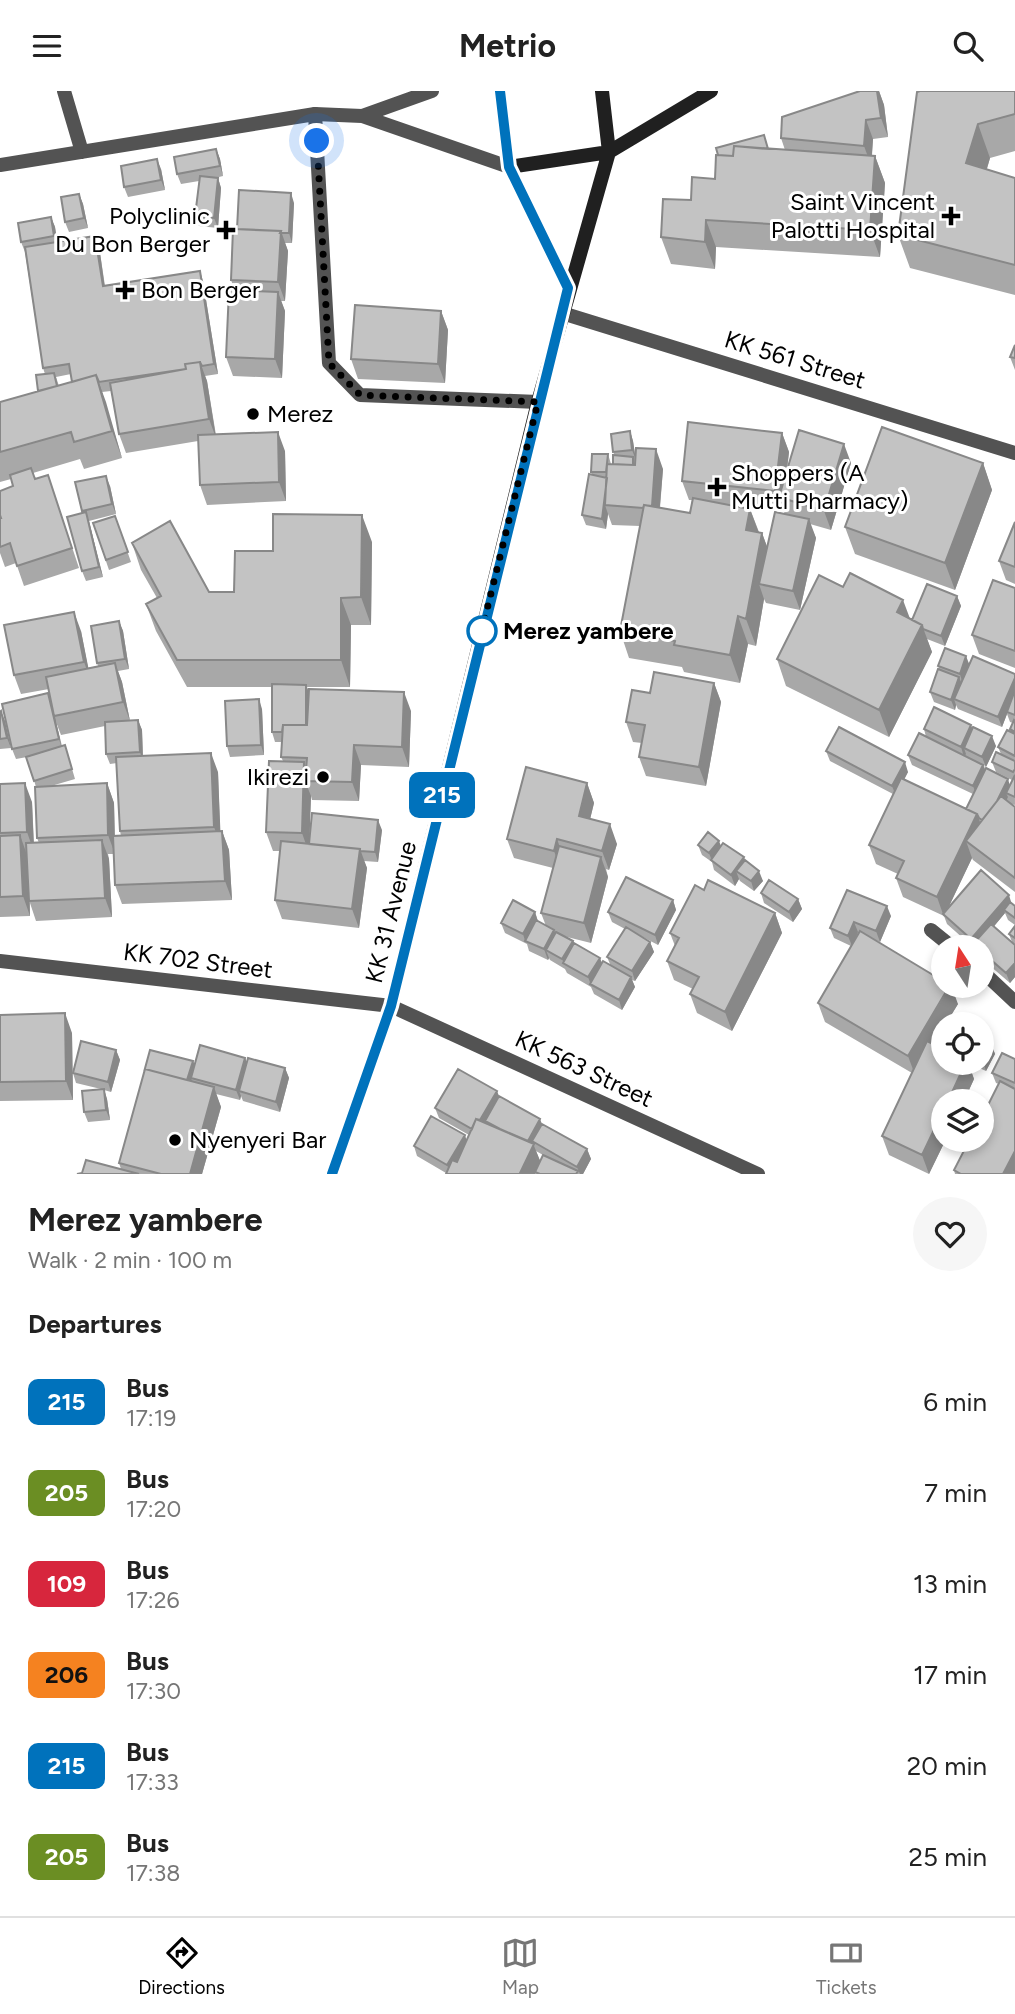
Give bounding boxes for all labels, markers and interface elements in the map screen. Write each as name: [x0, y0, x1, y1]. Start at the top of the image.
icon: menu: [28, 27, 66, 65]
text: Metrio: [459, 27, 556, 65]
icon: search: [949, 27, 987, 65]
your location: [299, 123, 334, 158]
place label: Saint Vincent Palotti Hospital: [771, 187, 935, 244]
place label: Polyclinic Du Bon Berger: [55, 201, 210, 258]
marker: Saint Vincent Palotti Hospital: [941, 206, 961, 226]
marker: Polyclinic Du Bon Berger: [216, 220, 236, 240]
place label: Bon Berger: [141, 275, 260, 304]
marker: Bon Berger: [115, 280, 135, 300]
street label: KK 561 Street: [721, 324, 869, 395]
place label: Merez: [267, 399, 333, 428]
marker: Merez: [245, 406, 261, 422]
place label: Shoppers (A Mutti Pharmacy): [731, 458, 908, 515]
marker: Shoppers (A Mutti Pharmacy): [709, 479, 725, 495]
marker: Merez yambere: [467, 616, 497, 646]
place label: Merez yambere: [503, 616, 674, 645]
place label: Ikirezi: [247, 762, 309, 791]
marker: Ikirezi: [315, 769, 331, 785]
line badge: 215: [402, 772, 482, 818]
text: 215: [423, 780, 461, 809]
street label: KK 31 Avenue: [359, 838, 422, 986]
north arrow: [931, 935, 994, 997]
map controls: [931, 935, 994, 1152]
street label: KK 702 Street: [122, 937, 274, 984]
button: locate: [931, 1012, 994, 1075]
street label: KK 563 Street: [511, 1024, 658, 1113]
button: layers: [931, 1089, 994, 1152]
place label: Nyenyeri Bar: [189, 1125, 326, 1154]
marker: Nyenyeri Bar: [167, 1132, 183, 1148]
button: heart: [913, 1197, 987, 1271]
text: Merez yambere: [28, 1200, 263, 1239]
text: Walk · 2 min · 100 m: [28, 1246, 232, 1274]
text: Departures: [28, 1308, 162, 1340]
text: Bus: [126, 1372, 169, 1404]
text: 6 min: [923, 1386, 987, 1418]
text: 215: [48, 1387, 85, 1416]
text: 17:19: [126, 1404, 176, 1432]
text: Bus: [126, 1463, 169, 1495]
text: 7 min: [924, 1477, 987, 1509]
text: 205: [45, 1478, 88, 1507]
text: 17:20: [126, 1495, 181, 1523]
text: Bus: [126, 1554, 169, 1586]
text: 13 min: [913, 1568, 987, 1600]
text: 109: [47, 1569, 86, 1598]
text: 17:26: [126, 1586, 180, 1614]
text: Bus: [126, 1645, 169, 1677]
text: 17 min: [913, 1659, 987, 1691]
text: 206: [45, 1660, 88, 1689]
text: 17:30: [126, 1677, 181, 1705]
text: Bus: [126, 1736, 169, 1768]
text: 20 min: [907, 1750, 987, 1782]
text: 215: [48, 1751, 85, 1780]
text: 17:33: [126, 1768, 179, 1796]
text: Bus: [126, 1827, 169, 1859]
text: 25 min: [908, 1841, 987, 1873]
text: 205: [45, 1842, 88, 1871]
text: 17:38: [126, 1859, 180, 1887]
tab: Directions: [138, 1934, 225, 1999]
tab: Map: [501, 1934, 539, 1999]
tab: Tickets: [816, 1934, 877, 1999]

